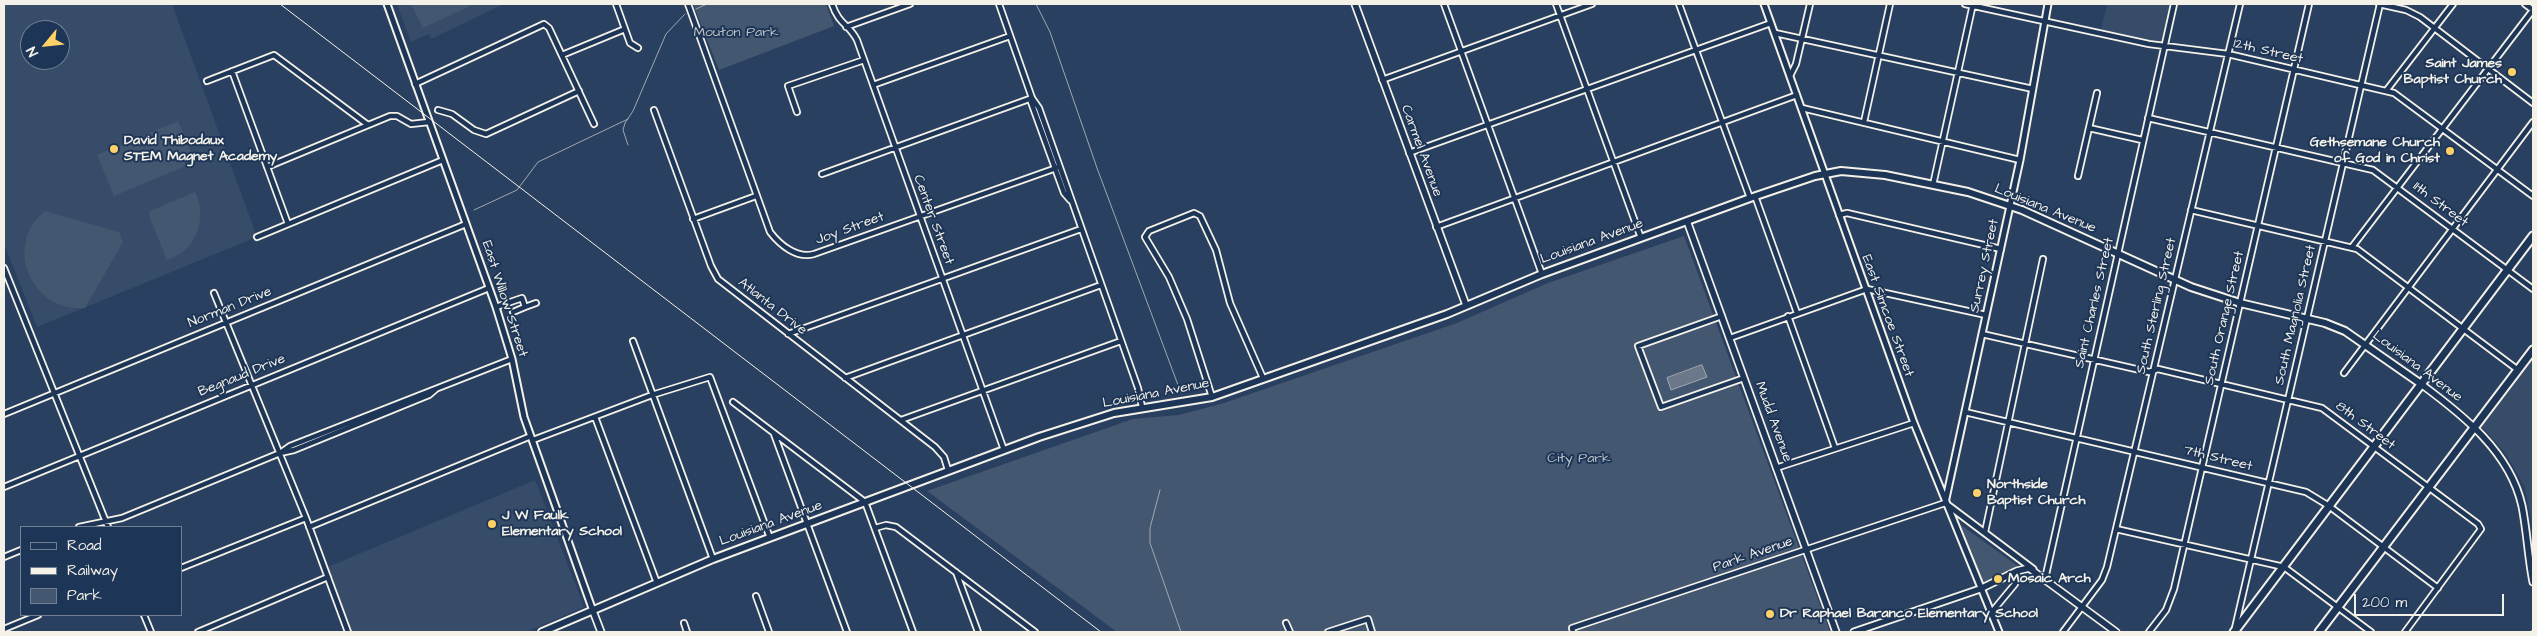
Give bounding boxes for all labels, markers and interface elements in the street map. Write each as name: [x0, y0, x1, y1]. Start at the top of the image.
north arrow: [20, 20, 70, 70]
park label: Mouton Park: [693, 25, 779, 41]
street label: 12th Street: [2231, 36, 2305, 68]
text: N: [22, 43, 44, 60]
place label: Saint James Baptist Church: [2404, 56, 2502, 88]
marker: Saint James Baptist Church: [2506, 66, 2518, 78]
street label: Carmel Avenue: [1397, 103, 1445, 199]
place label: David Thibodaux STEM Magnet Academy: [124, 133, 277, 166]
place label: Gethsemane Church of God in Christ: [2310, 135, 2440, 168]
marker: David Thibodaux STEM Magnet Academy: [108, 143, 120, 155]
marker: Gethsemane Church of God in Christ: [2444, 145, 2456, 157]
street label: Center Street: [909, 173, 957, 267]
street label: 11th Street: [2409, 179, 2471, 231]
street label: Louisiana Avenue: [1992, 181, 2098, 237]
street label: Joy Street: [813, 209, 887, 249]
street label: Louisiana Avenue: [1538, 216, 1646, 268]
street label: Surrey Street: [1967, 217, 2003, 315]
street label: Saint Charles Street: [2072, 236, 2118, 370]
street label: South Sterling Street: [2133, 236, 2181, 376]
street label: East Willow Street: [477, 239, 531, 359]
street label: South Magnolia Street: [2272, 243, 2320, 387]
street label: South Orange Street: [2201, 249, 2249, 387]
street label: East Simcoe Street: [1857, 253, 1917, 379]
street label: Atlanta Drive: [734, 275, 810, 339]
street label: Norman Drive: [186, 284, 274, 332]
street label: Louisiana Avenue: [2369, 328, 2465, 406]
street label: Begnaud Drive: [196, 351, 288, 401]
street label: Louisiana Avenue: [1101, 375, 1211, 413]
street label: Mudd Avenue: [1751, 380, 1795, 464]
street label: 8th Street: [2332, 398, 2398, 454]
street label: 7th Street: [2182, 442, 2254, 476]
park label: City Park: [1547, 451, 1611, 467]
place label: Northside Baptist Church: [1987, 477, 2085, 510]
marker: Northside Baptist Church: [1971, 487, 1983, 499]
street label: Louisiana Avenue: [717, 498, 825, 550]
place label: J W Faulk Elementary School: [502, 508, 622, 540]
marker: J W Faulk Elementary School: [486, 518, 498, 530]
legend: [20, 526, 182, 616]
street label: Park Avenue: [1711, 533, 1795, 577]
text: Road: [67, 535, 101, 556]
text: Railway: [67, 560, 118, 581]
place label: Mosaic Arch: [2008, 571, 2091, 587]
marker: Mosaic Arch: [1992, 573, 2004, 585]
scale bar: [2357, 584, 2507, 616]
text: Park: [67, 585, 102, 606]
text: 200 m: [2362, 592, 2407, 613]
place label: Dr Raphael Baranco Elementary School: [1780, 606, 2038, 622]
marker: Dr Raphael Baranco Elementary School: [1764, 608, 1776, 620]

